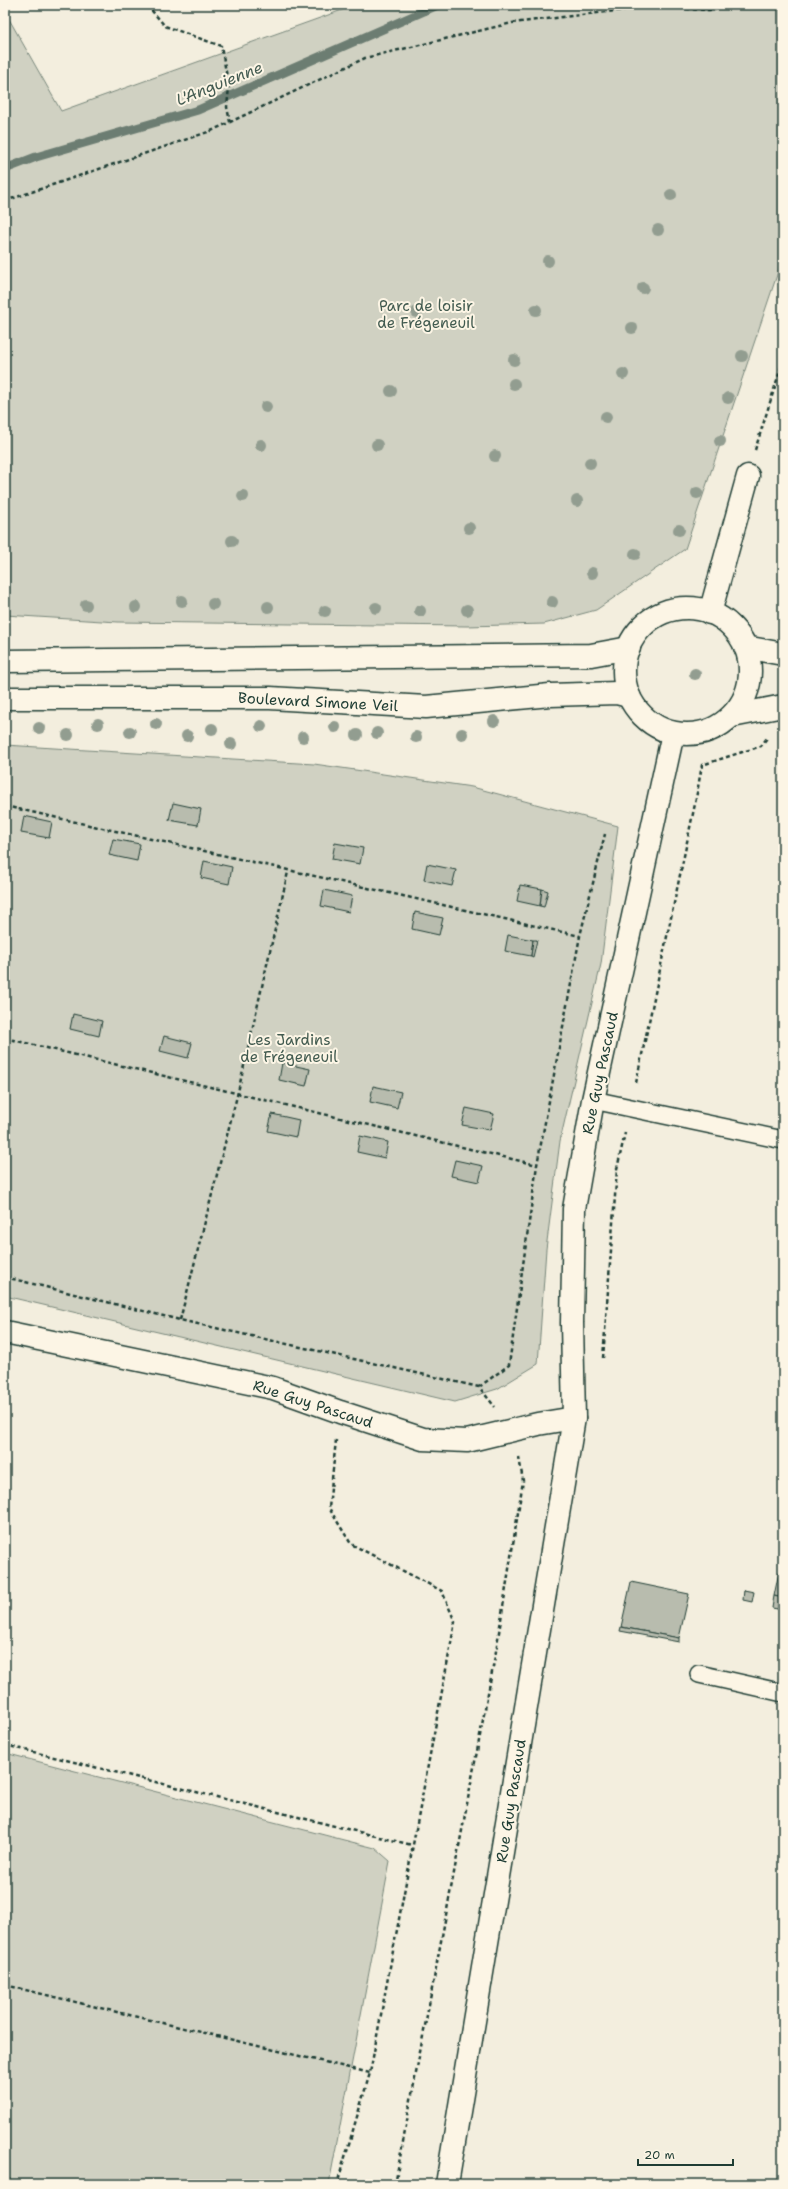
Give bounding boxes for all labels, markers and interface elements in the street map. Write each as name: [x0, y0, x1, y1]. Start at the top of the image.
water label: L'Anguienne: [173, 57, 266, 110]
park label: Parc de loisir de Frégeneuil: [377, 296, 475, 333]
street label: Boulevard Simone Veil: [238, 688, 399, 716]
street label: Rue Guy Pascaud: [577, 1009, 623, 1136]
park label: Les Jardins de Frégeneuil: [240, 1030, 338, 1067]
street label: Rue Guy Pascaud: [251, 1375, 376, 1433]
street label: Rue Guy Pascaud: [491, 1737, 531, 1864]
scale bar: [638, 2141, 733, 2167]
text: 20 m: [644, 2147, 675, 2163]

